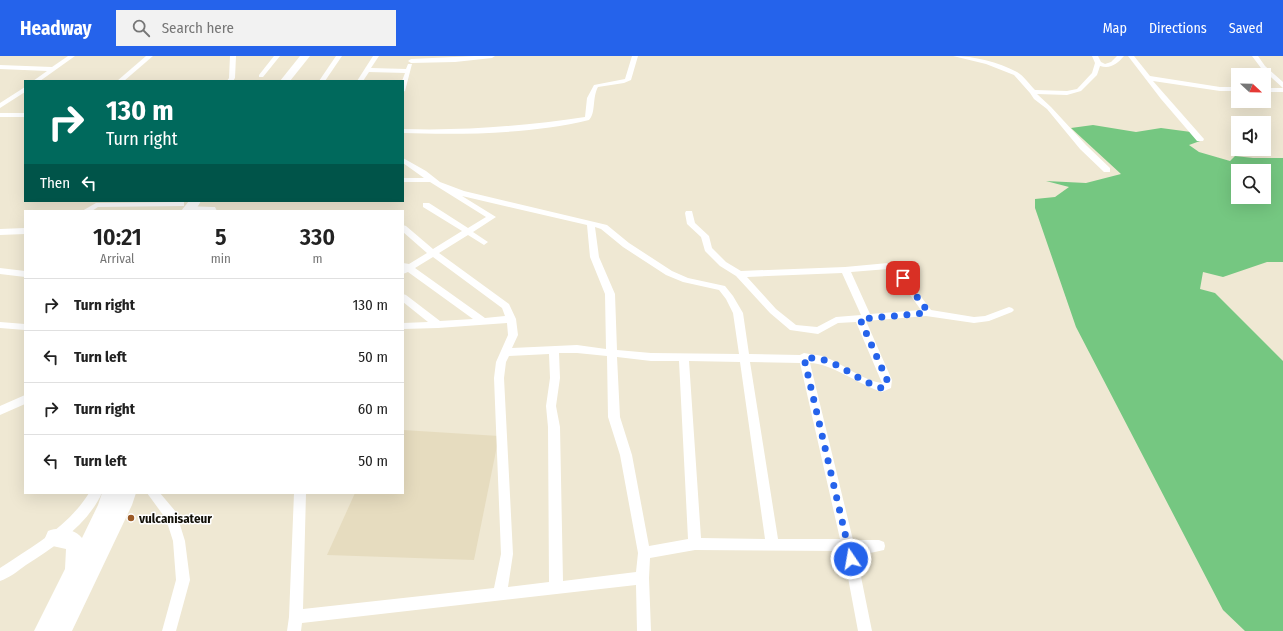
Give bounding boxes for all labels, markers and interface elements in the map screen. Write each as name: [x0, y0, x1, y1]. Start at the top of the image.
search box: [116, 10, 396, 46]
text: Headway: [20, 17, 92, 40]
icon: search: [130, 17, 152, 39]
text: Search here: [162, 19, 234, 37]
text: Map: [1103, 20, 1127, 37]
text: Directions: [1149, 20, 1207, 37]
text: Saved: [1229, 20, 1263, 37]
north arrow: [1231, 68, 1271, 108]
map controls: [1231, 68, 1271, 204]
text: 130 m: [106, 94, 174, 127]
icon: right: [40, 96, 92, 148]
button: sound: [1231, 116, 1271, 156]
text: Turn right: [106, 128, 178, 150]
button: search: [1231, 164, 1271, 204]
icon: left: [78, 172, 100, 194]
text: Then: [40, 174, 70, 192]
text: 10:21: [93, 223, 142, 251]
text: 5: [215, 223, 227, 251]
text: 330: [300, 223, 335, 251]
text: Arrival: [100, 251, 135, 266]
text: min: [211, 251, 231, 266]
text: m: [312, 251, 322, 266]
pin: [886, 261, 920, 295]
icon: arrive: [892, 267, 914, 289]
icon: right: [40, 294, 62, 316]
text: Turn right: [74, 296, 135, 314]
text: 130 m: [353, 296, 388, 314]
icon: left: [40, 346, 62, 368]
text: Turn left: [74, 348, 127, 366]
text: 50 m: [358, 348, 388, 366]
icon: right: [40, 398, 62, 420]
text: Turn right: [74, 400, 135, 418]
text: 60 m: [358, 400, 388, 418]
icon: left: [40, 450, 62, 472]
text: Turn left: [74, 452, 127, 470]
text: 50 m: [358, 452, 388, 470]
place label: vulcanisateur: [138, 511, 212, 526]
marker: vulcanisateur: [126, 513, 136, 523]
position arrow: [830, 538, 872, 580]

